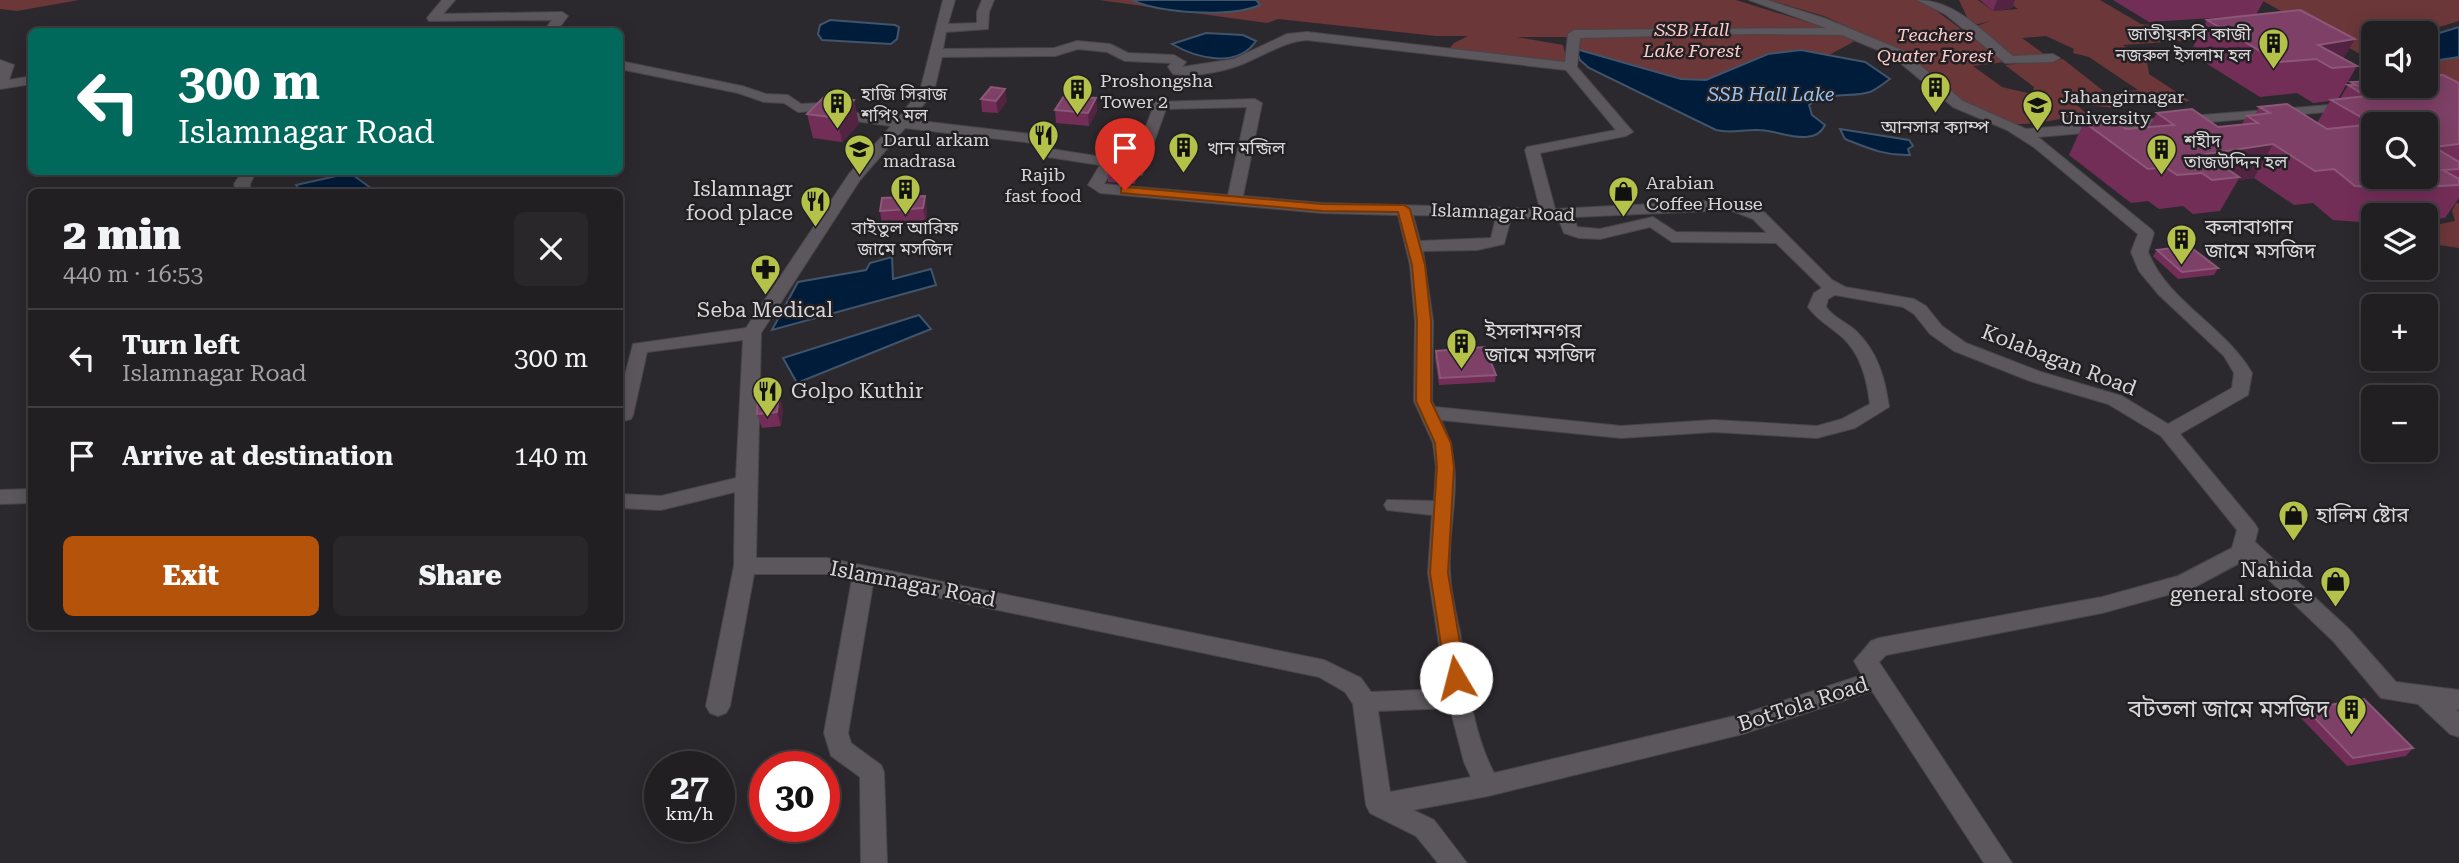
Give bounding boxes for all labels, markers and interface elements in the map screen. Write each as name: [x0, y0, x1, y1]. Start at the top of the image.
park label: SSB Hall Lake Forest: [1642, 19, 1741, 61]
map controls: [2361, 21, 2438, 462]
button: sound: [2361, 21, 2438, 98]
place label: জাতীয়কবি কাজী নজরুল ইসলাম হল: [2115, 23, 2252, 65]
park label: Teachers Quater Forest: [1877, 24, 1993, 66]
building icon: জাতীয়কবি কাজী নজরুল ইসলাম হল: [2257, 26, 2291, 70]
text: 300 m: [178, 54, 320, 111]
icon: left: [63, 56, 154, 147]
place label: Proshongsha Tower 2: [1100, 70, 1213, 112]
building icon: আনসার ক্যাম্প: [1918, 71, 1952, 115]
building icon: Proshongsha Tower 2: [1060, 73, 1094, 117]
place label: হাজি সিরাজ শপিং মল: [860, 83, 948, 125]
water label: SSB Hall Lake: [1707, 83, 1835, 106]
building icon: হাজি সিরাজ শপিং মল: [821, 86, 855, 130]
place label: Jahangirnagar University: [2060, 86, 2184, 128]
school or university icon: Jahangirnagar University: [2020, 89, 2054, 133]
button: search: [2361, 112, 2438, 189]
text: Islamnagar Road: [178, 113, 435, 151]
place label: আনসার ক্যাম্প: [1880, 116, 1990, 137]
pin: [1095, 118, 1155, 190]
restaurant icon: Rajib fast food: [1026, 119, 1060, 163]
place label: Darul arkam madrasa: [883, 129, 990, 171]
icon: arrive: [1106, 129, 1144, 167]
building icon: খান মন্জিল: [1167, 130, 1201, 174]
place label: শহীদ তাজউদ্দিন হল: [2183, 130, 2288, 172]
school or university icon: Darul arkam madrasa: [843, 132, 877, 176]
building icon: শহীদ তাজউদ্দিন হল: [2144, 133, 2178, 177]
place label: খান মন্জিল: [1207, 137, 1286, 158]
place label: Rajib fast food: [1005, 164, 1082, 206]
building icon: বাইতুল আরিফ জামে মসজিদ: [888, 172, 922, 216]
place label: Arabian Coffee House: [1646, 172, 1763, 214]
shop icon: Arabian Coffee House: [1606, 175, 1640, 219]
place label: Islamnagr food place: [686, 177, 793, 225]
restaurant icon: Islamnagr food place: [799, 184, 833, 228]
street label: Islamnagar Road: [1431, 199, 1576, 225]
button: layers: [2361, 203, 2438, 280]
text: 2 min: [63, 210, 181, 259]
button: close: [514, 212, 588, 286]
place label: কলাবাগান জামে মসজিদ: [2204, 215, 2316, 263]
place label: বাইতুল আরিফ জামে মসজিদ: [851, 217, 959, 259]
building icon: কলাবাগান জামে মসজিদ: [2165, 222, 2199, 266]
pharmacy icon: Seba Medical: [748, 253, 782, 297]
text: 440 m · 16:53: [63, 261, 203, 288]
button: +: [2361, 294, 2438, 371]
place label: Seba Medical: [697, 298, 833, 322]
place label: ইসলামনগর জামে মসজিদ: [1484, 319, 1596, 367]
street label: Kolabagan Road: [1978, 319, 2140, 401]
building icon: ইসলামনগর জামে মসজিদ: [1445, 326, 1479, 370]
text: Turn left: [122, 330, 240, 360]
icon: left: [63, 339, 101, 377]
text: 300 m: [514, 343, 588, 373]
text: Islamnagar Road: [122, 360, 306, 387]
restaurant icon: Golpo Kuthir: [751, 374, 785, 418]
place label: Golpo Kuthir: [791, 379, 924, 403]
button: −: [2361, 385, 2438, 462]
icon: arrive: [63, 437, 101, 475]
text: Arrive at destination: [122, 441, 393, 471]
text: 140 m: [514, 441, 588, 471]
shop icon: হালিম ষ্টোর: [2276, 498, 2310, 542]
place label: হালিম ষ্টোর: [2315, 503, 2409, 527]
button: Exit: [63, 536, 319, 616]
button: Share: [333, 536, 588, 616]
street label: Islamnagar Road: [828, 556, 998, 612]
place label: Nahida general stoore: [2170, 558, 2314, 606]
shop icon: Nahida general stoore: [2319, 565, 2353, 609]
position arrow: [1419, 641, 1493, 715]
street label: BotTola Road: [1735, 672, 1872, 736]
building icon: বটতলা জামে মসজিদ: [2335, 692, 2369, 736]
place label: বটতলা জামে মসজিদ: [2127, 695, 2330, 723]
speed limit sign: 30: [749, 751, 840, 842]
text: 27: [670, 767, 709, 808]
text: km/h: [665, 803, 714, 824]

